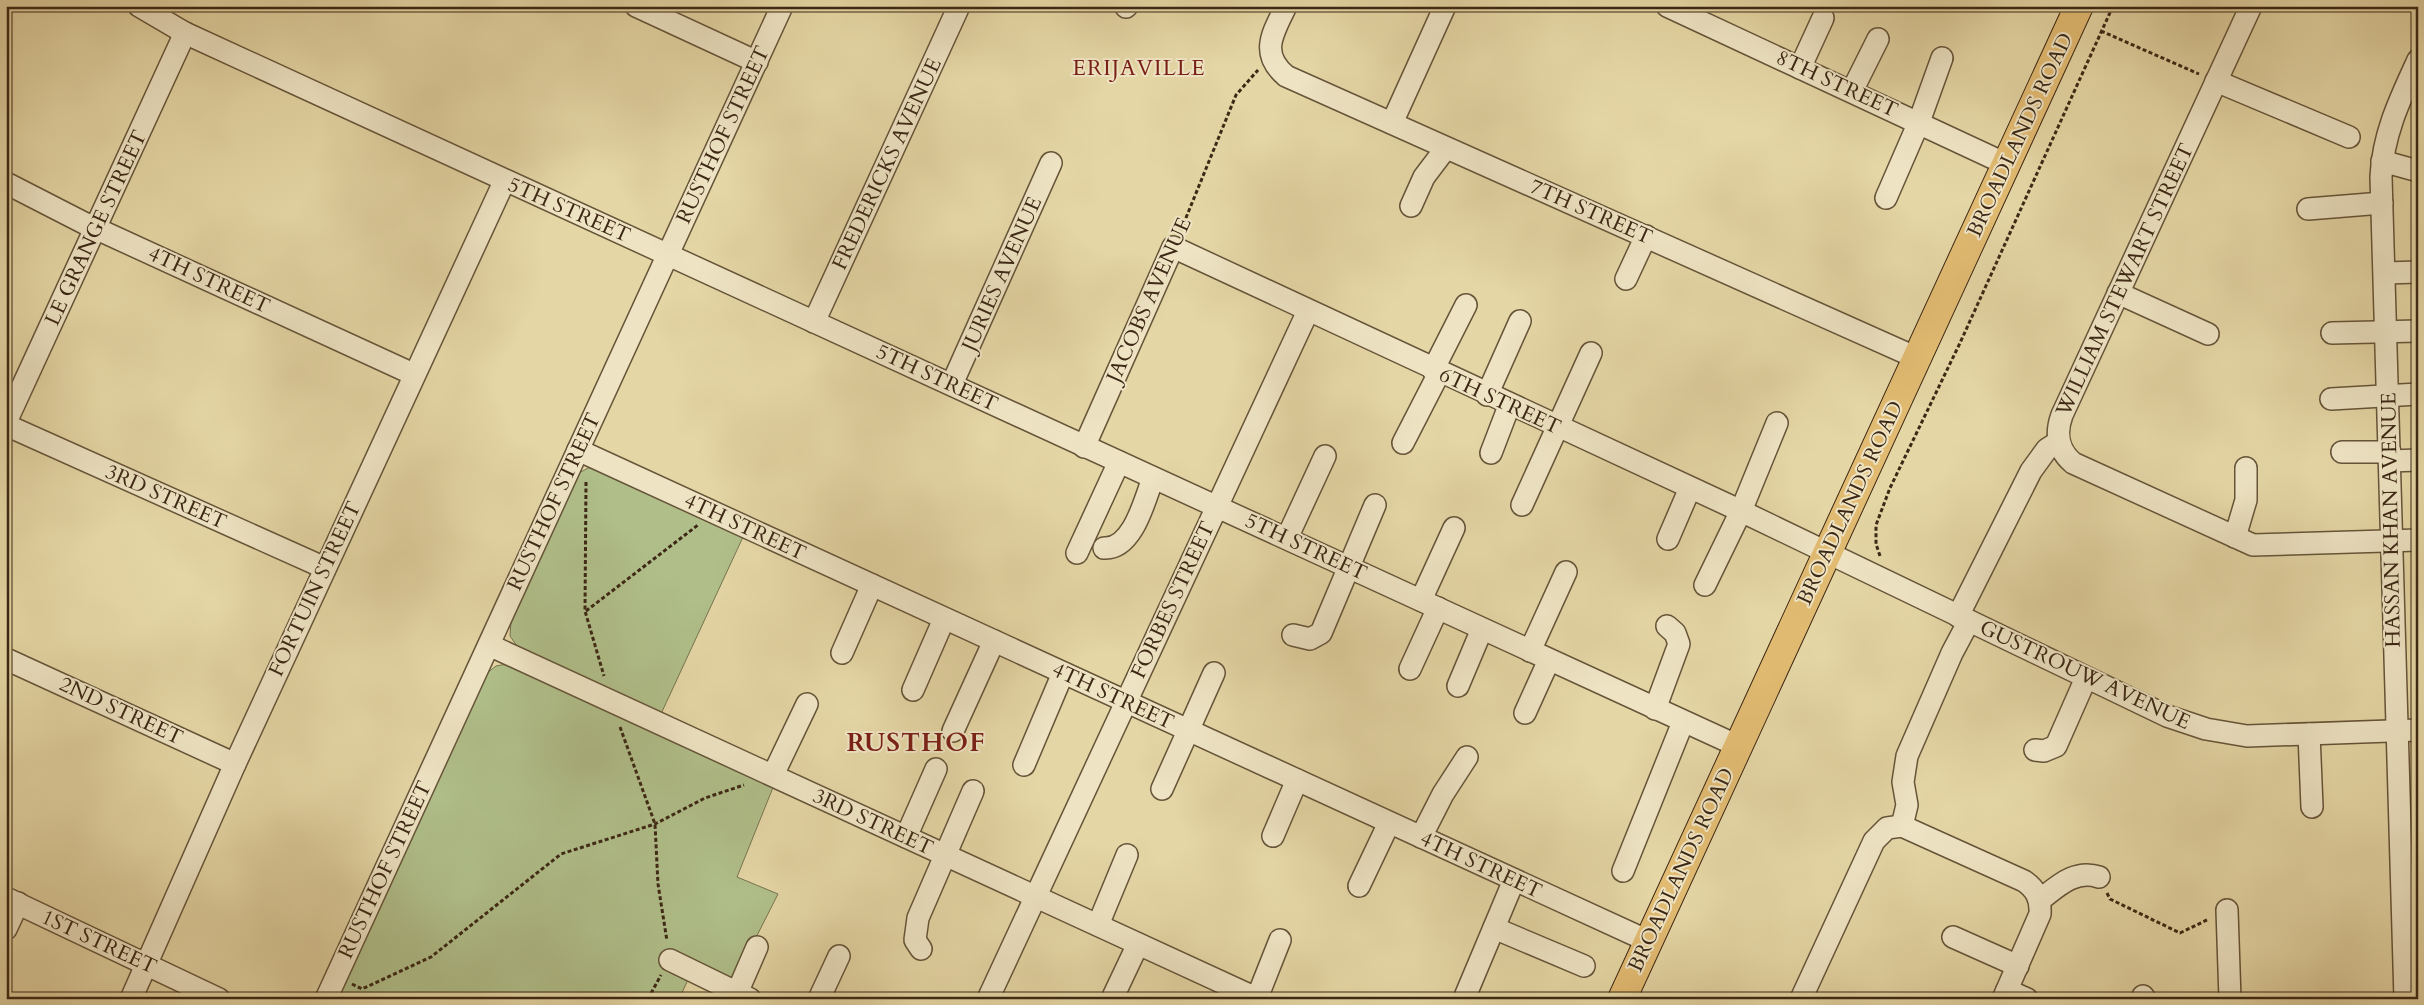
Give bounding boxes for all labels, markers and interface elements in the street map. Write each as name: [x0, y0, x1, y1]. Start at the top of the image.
street label: BROADLANDS ROAD: [1960, 28, 2080, 242]
street label: RUSTHOF STREET: [669, 42, 777, 228]
street label: 8TH STREET: [1771, 43, 1903, 125]
street label: FREDERICKS AVENUE: [825, 53, 949, 275]
district label: ERIJAVILLE: [1072, 53, 1206, 83]
street label: LE GRANGE STREET: [38, 126, 154, 330]
street label: WILLIAM STEWART STREET: [2049, 139, 2201, 422]
street label: 5TH STREET: [503, 170, 635, 250]
street label: 7TH STREET: [1525, 172, 1657, 252]
street label: JURIES AVENUE: [954, 192, 1049, 359]
street label: JACOBS AVENUE: [1098, 213, 1198, 390]
street label: 4TH STREET: [143, 239, 275, 321]
street label: 5TH STREET: [871, 337, 1003, 419]
street label: 6TH STREET: [1434, 360, 1566, 442]
street label: HASSAN KHAN AVENUE: [2374, 392, 2408, 648]
street label: BROADLANDS ROAD: [1790, 396, 1910, 610]
street label: RUSTHOF STREET: [500, 409, 608, 595]
street label: 3RD STREET: [101, 457, 231, 537]
street label: 4TH STREET: [679, 486, 811, 568]
street label: FORTUIN STREET: [262, 497, 368, 681]
street label: 5TH STREET: [1240, 506, 1372, 588]
street label: FORBES STREET: [1124, 517, 1222, 683]
street label: GUSTROUW AVENUE: [1975, 613, 2195, 737]
street label: 4TH STREET: [1047, 655, 1179, 737]
street label: 2ND STREET: [55, 670, 187, 752]
district label: RUSTHOF: [846, 725, 986, 760]
street label: BROADLANDS ROAD: [1621, 763, 1741, 977]
street label: RUSTHOF STREET: [331, 777, 439, 963]
street label: 3RD STREET: [808, 781, 938, 863]
street label: 4TH STREET: [1415, 824, 1547, 906]
street label: 1ST STREET: [37, 903, 161, 981]

